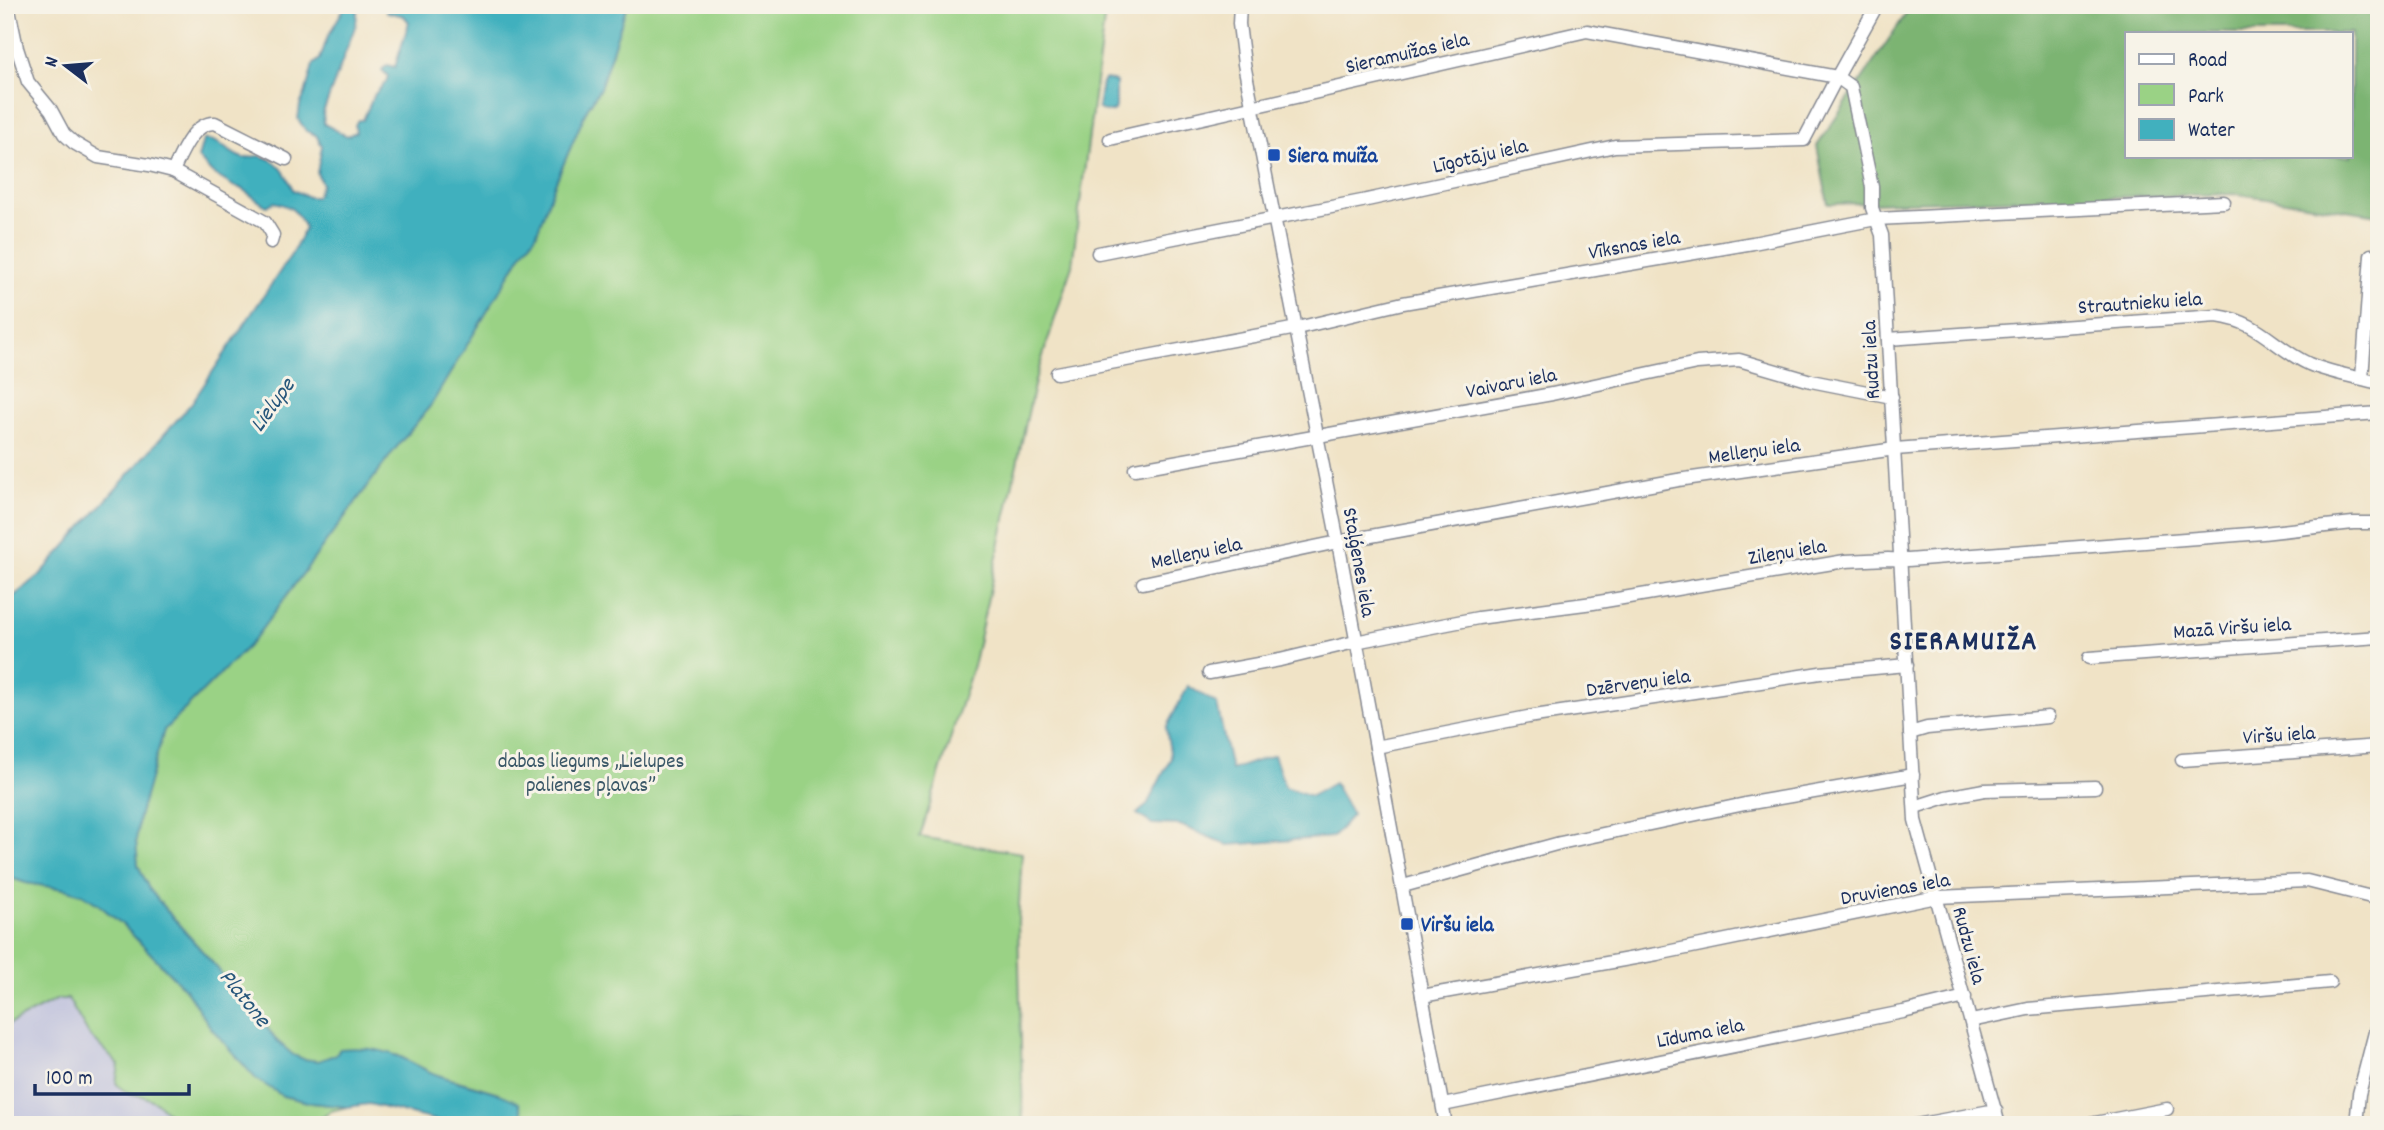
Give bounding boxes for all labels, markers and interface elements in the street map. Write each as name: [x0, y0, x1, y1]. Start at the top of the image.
street label: Sieramuižas iela: [1343, 26, 1474, 84]
north arrow: [32, 32, 102, 102]
legend: [2125, 32, 2352, 158]
text: Road: [2188, 47, 2227, 77]
text: N: [39, 54, 67, 71]
text: Park: [2188, 83, 2224, 113]
text: Water: [2188, 117, 2235, 147]
street label: Līgotāju iela: [1430, 132, 1532, 183]
place label: Siera muiža: [1288, 143, 1378, 173]
marker: Siera muiža: [1266, 147, 1282, 163]
street label: Vīksnas iela: [1586, 224, 1684, 270]
street label: Strautnieku iela: [2077, 286, 2205, 324]
street label: Rudzu iela: [1856, 319, 1890, 400]
street label: Vaivaru iela: [1464, 361, 1561, 408]
water label: Lielupe: [243, 371, 306, 440]
street label: Melleņu iela: [1707, 432, 1803, 474]
street label: Staļģenes iela: [1333, 505, 1382, 621]
street label: Melleņu iela: [1148, 530, 1246, 579]
street label: Zileņu iela: [1746, 533, 1830, 575]
street label: Mazā Viršu iela: [2172, 611, 2293, 649]
district label: SIERAMUIŽA: [1889, 624, 2039, 664]
street label: Dzērveņu iela: [1584, 663, 1694, 707]
street label: Viršu iela: [2242, 719, 2318, 754]
park label: dabas liegums „Lielupes palienes pļavas”: [498, 748, 684, 802]
street label: Druvienas iela: [1838, 866, 1954, 915]
street label: Rudzu iela: [1942, 904, 1992, 989]
place label: Viršu iela: [1421, 912, 1495, 942]
marker: Viršu iela: [1399, 916, 1415, 932]
water label: Platone: [210, 963, 278, 1037]
street label: Līduma iela: [1654, 1012, 1748, 1058]
scale bar: [35, 1053, 189, 1097]
text: 100 m: [46, 1065, 93, 1095]

